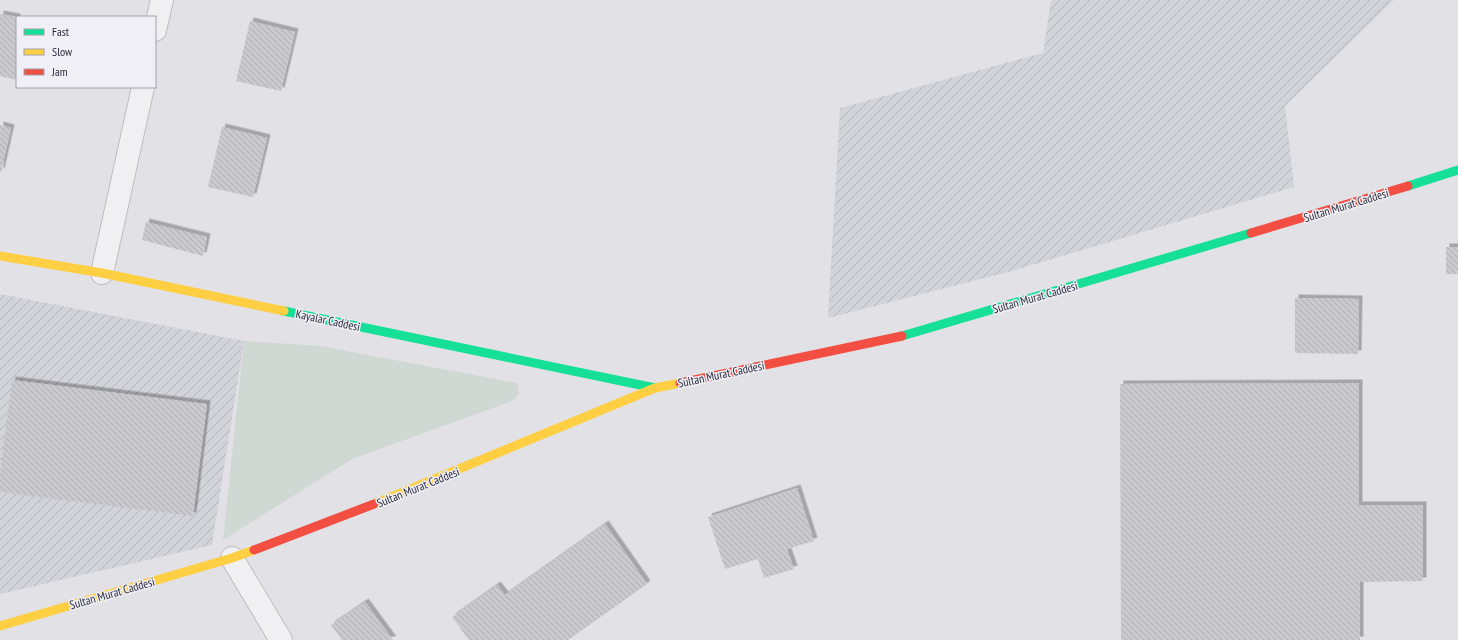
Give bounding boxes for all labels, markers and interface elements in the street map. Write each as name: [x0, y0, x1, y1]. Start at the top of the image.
legend: [16, 16, 156, 88]
text: Fast: [52, 24, 70, 39]
text: Slow: [52, 44, 73, 59]
text: Jam: [51, 64, 68, 79]
street label: Sultan Murat Caddesi: [1302, 185, 1390, 225]
street label: Sultan Murat Caddesi: [991, 278, 1079, 316]
street label: Kayalar Caddesi: [294, 306, 362, 334]
street label: Sultan Murat Caddesi: [676, 358, 766, 390]
street label: Sultan Murat Caddesi: [374, 464, 462, 510]
street label: Sultan Murat Caddesi: [68, 574, 156, 612]

